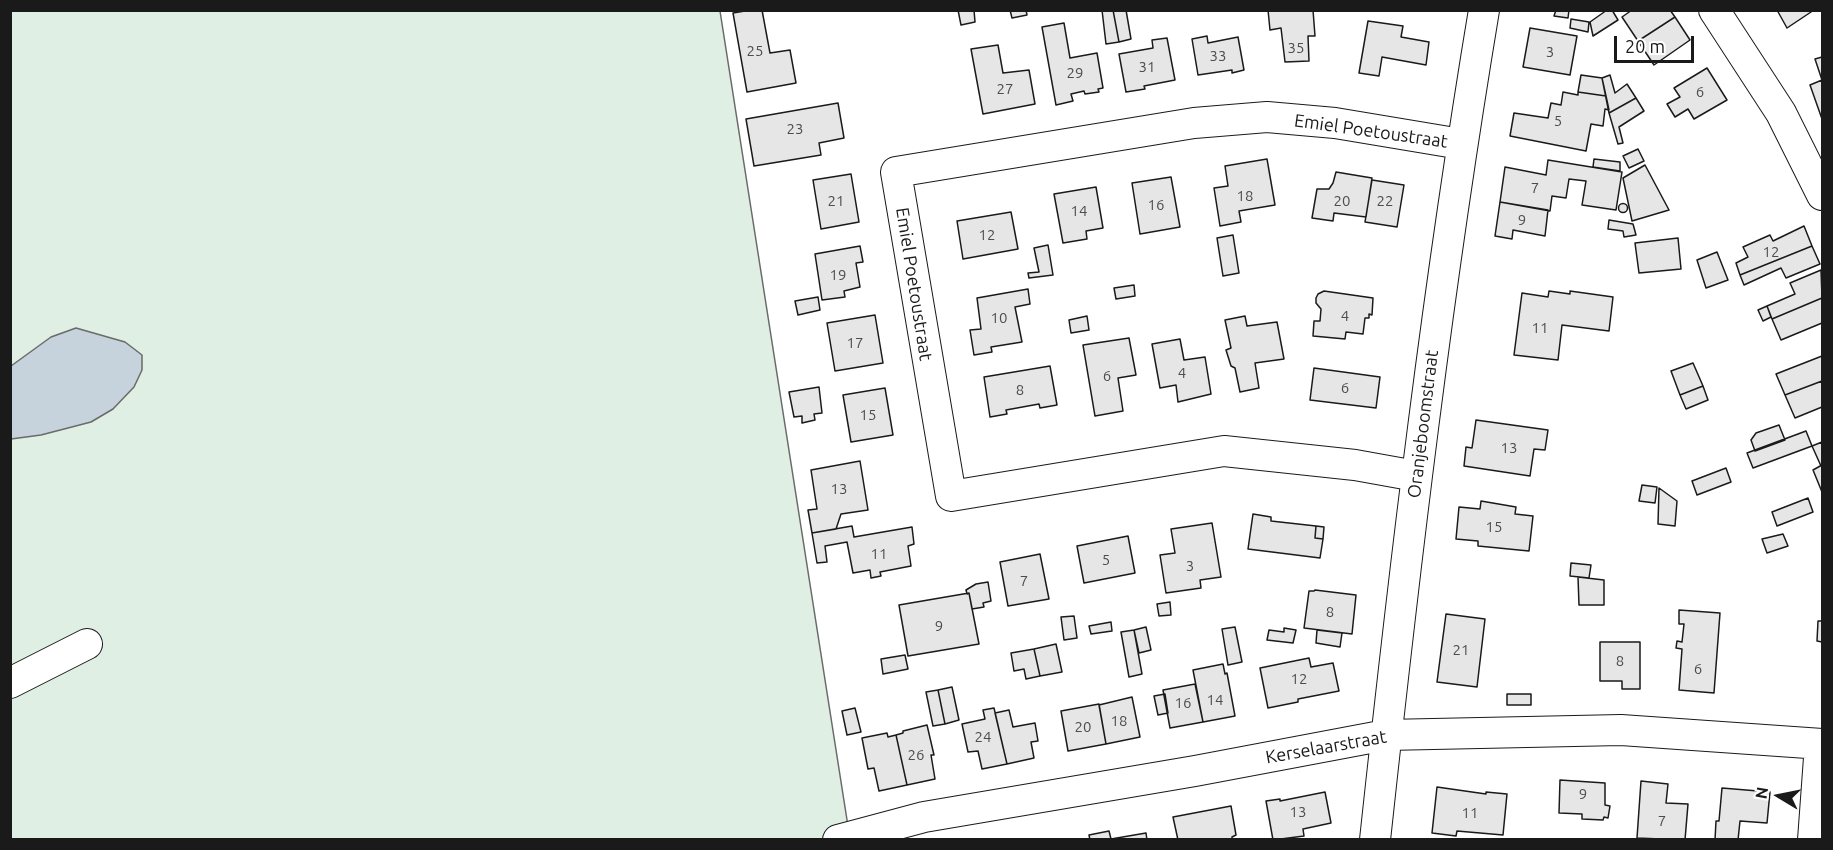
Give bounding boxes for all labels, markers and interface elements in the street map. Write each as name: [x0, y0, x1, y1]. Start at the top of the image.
scale bar: [1617, 24, 1696, 62]
text: 20 m: [1625, 36, 1665, 56]
house number: 35: [1288, 39, 1304, 57]
house number: 25: [747, 42, 763, 60]
house number: 3: [1546, 43, 1554, 61]
house number: 33: [1210, 47, 1226, 65]
house number: 31: [1139, 58, 1155, 76]
house number: 29: [1067, 64, 1083, 82]
house number: 27: [997, 80, 1013, 98]
house number: 6: [1696, 83, 1704, 101]
street label: Emiel Poetoustraat: [1293, 110, 1449, 152]
house number: 5: [1554, 112, 1562, 130]
house number: 23: [787, 120, 803, 138]
house number: 7: [1531, 179, 1539, 197]
house number: 18: [1237, 187, 1253, 205]
house number: 21: [828, 192, 844, 210]
house number: 20: [1334, 192, 1350, 210]
house number: 22: [1377, 192, 1393, 210]
house number: 16: [1148, 196, 1164, 214]
house number: 14: [1071, 202, 1087, 220]
street label: Emiel Poetoustraat: [891, 206, 937, 362]
house number: 9: [1518, 211, 1526, 229]
house number: 12: [979, 226, 995, 244]
house number: 12: [1763, 243, 1779, 261]
house number: 19: [830, 266, 846, 284]
house number: 4: [1341, 307, 1349, 325]
house number: 10: [991, 309, 1007, 327]
house number: 11: [1532, 319, 1548, 337]
house number: 17: [847, 334, 863, 352]
street label: Oranjeboomstraat: [1403, 349, 1443, 499]
house number: 4: [1178, 364, 1186, 382]
house number: 6: [1103, 367, 1111, 385]
house number: 6: [1341, 379, 1349, 397]
house number: 8: [1016, 381, 1024, 399]
house number: 15: [860, 406, 876, 424]
house number: 13: [1501, 439, 1517, 457]
house number: 13: [831, 480, 847, 498]
house number: 15: [1486, 518, 1502, 536]
house number: 11: [871, 545, 887, 563]
house number: 5: [1102, 551, 1110, 569]
house number: 3: [1186, 557, 1194, 575]
house number: 7: [1020, 572, 1028, 590]
house number: 8: [1326, 603, 1334, 621]
house number: 9: [935, 617, 943, 635]
house number: 21: [1453, 641, 1469, 659]
house number: 8: [1616, 652, 1624, 670]
house number: 6: [1694, 660, 1702, 678]
house number: 12: [1291, 670, 1307, 688]
house number: 14: [1207, 691, 1223, 709]
house number: 16: [1175, 694, 1191, 712]
house number: 18: [1111, 712, 1127, 730]
house number: 20: [1075, 718, 1091, 736]
street label: Kerselaarstraat: [1264, 726, 1388, 768]
house number: 24: [975, 728, 991, 746]
house number: 26: [908, 746, 924, 764]
north arrow: [1749, 766, 1809, 826]
house number: 9: [1579, 785, 1587, 803]
text: N: [1751, 785, 1771, 800]
house number: 13: [1290, 803, 1306, 821]
house number: 11: [1462, 804, 1478, 822]
house number: 7: [1658, 812, 1666, 830]

